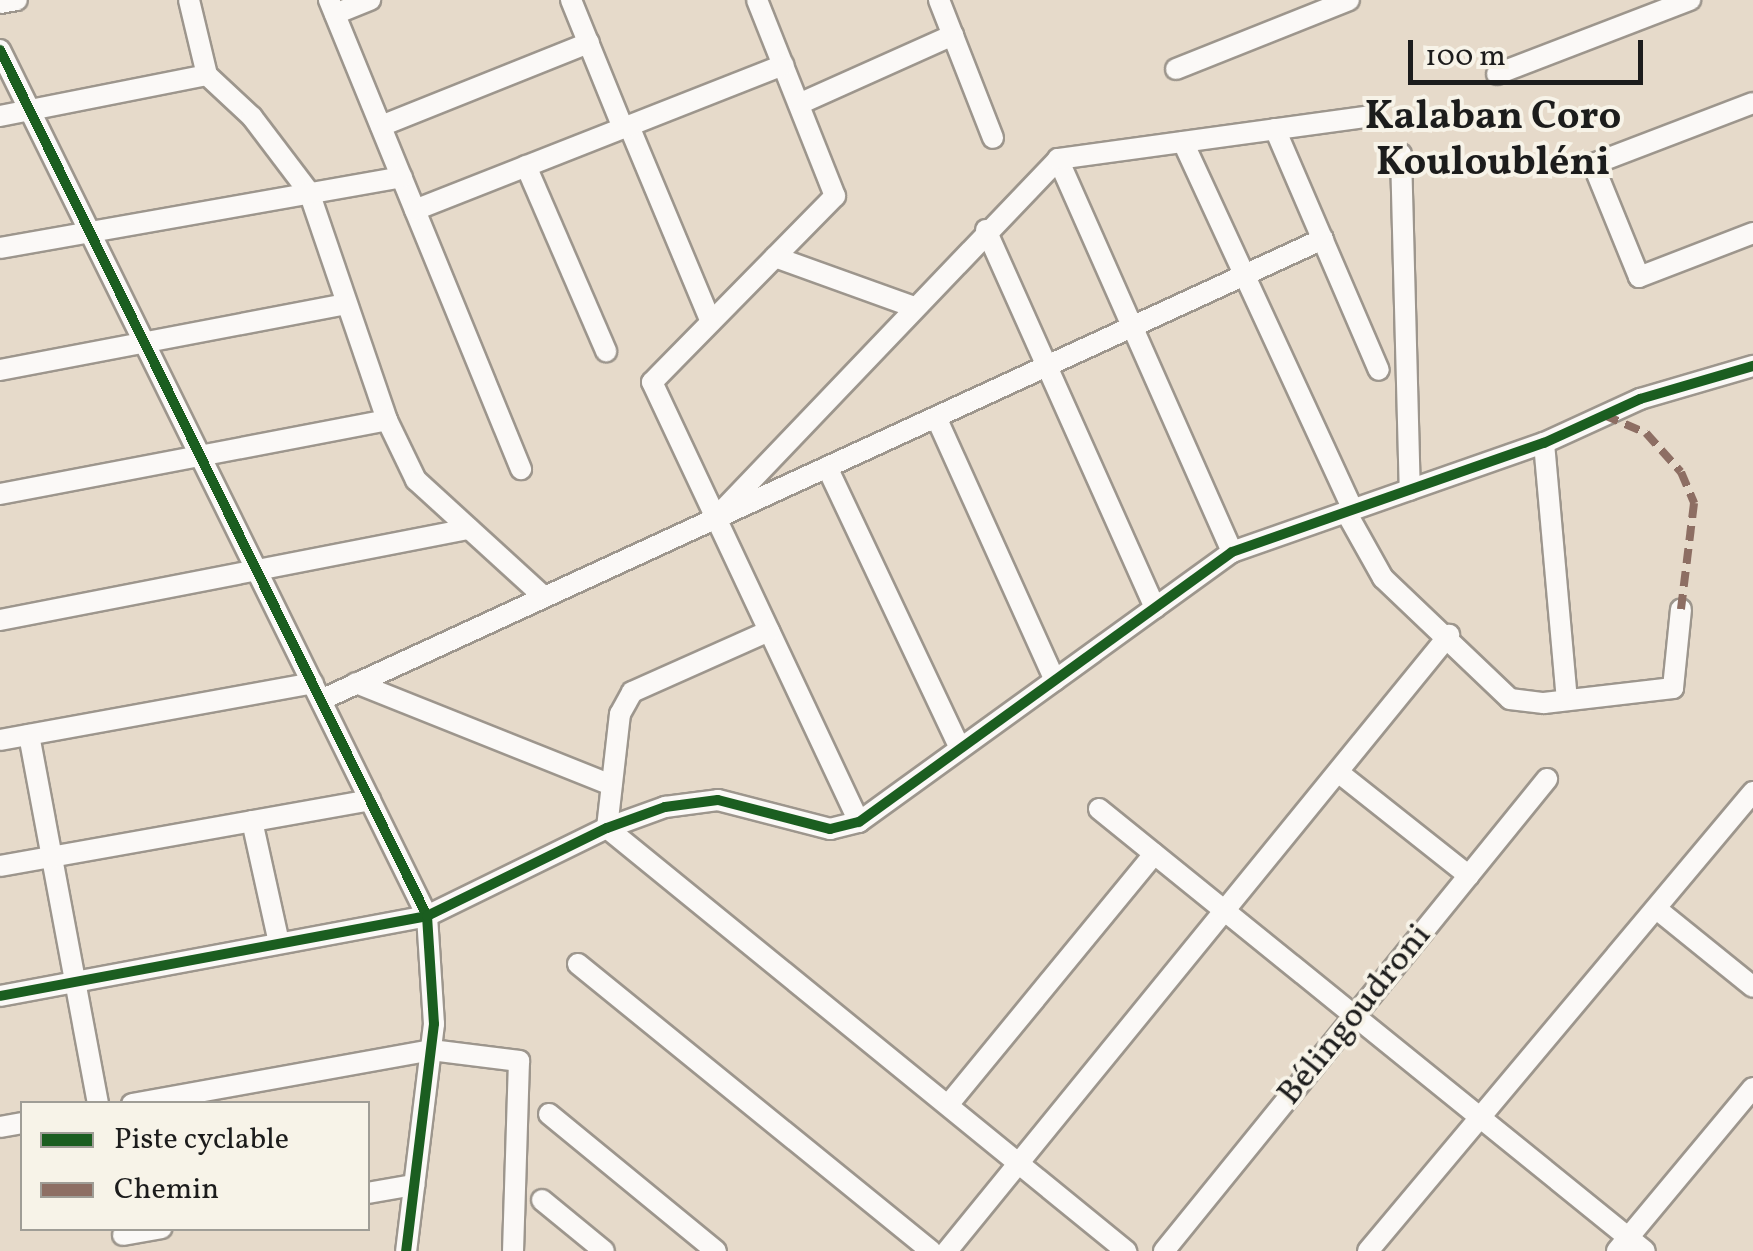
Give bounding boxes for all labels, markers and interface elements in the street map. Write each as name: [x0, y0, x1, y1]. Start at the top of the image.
scale bar: [1413, 20, 1648, 82]
text: 100 m: [1425, 36, 1506, 78]
district label: Kalaban Coro Kouloubléni: [1365, 94, 1621, 188]
street label: Bélingoudroni: [1269, 916, 1441, 1114]
legend: [20, 1101, 370, 1231]
text: Piste cyclable: [114, 1119, 289, 1161]
text: Chemin: [114, 1169, 219, 1211]

